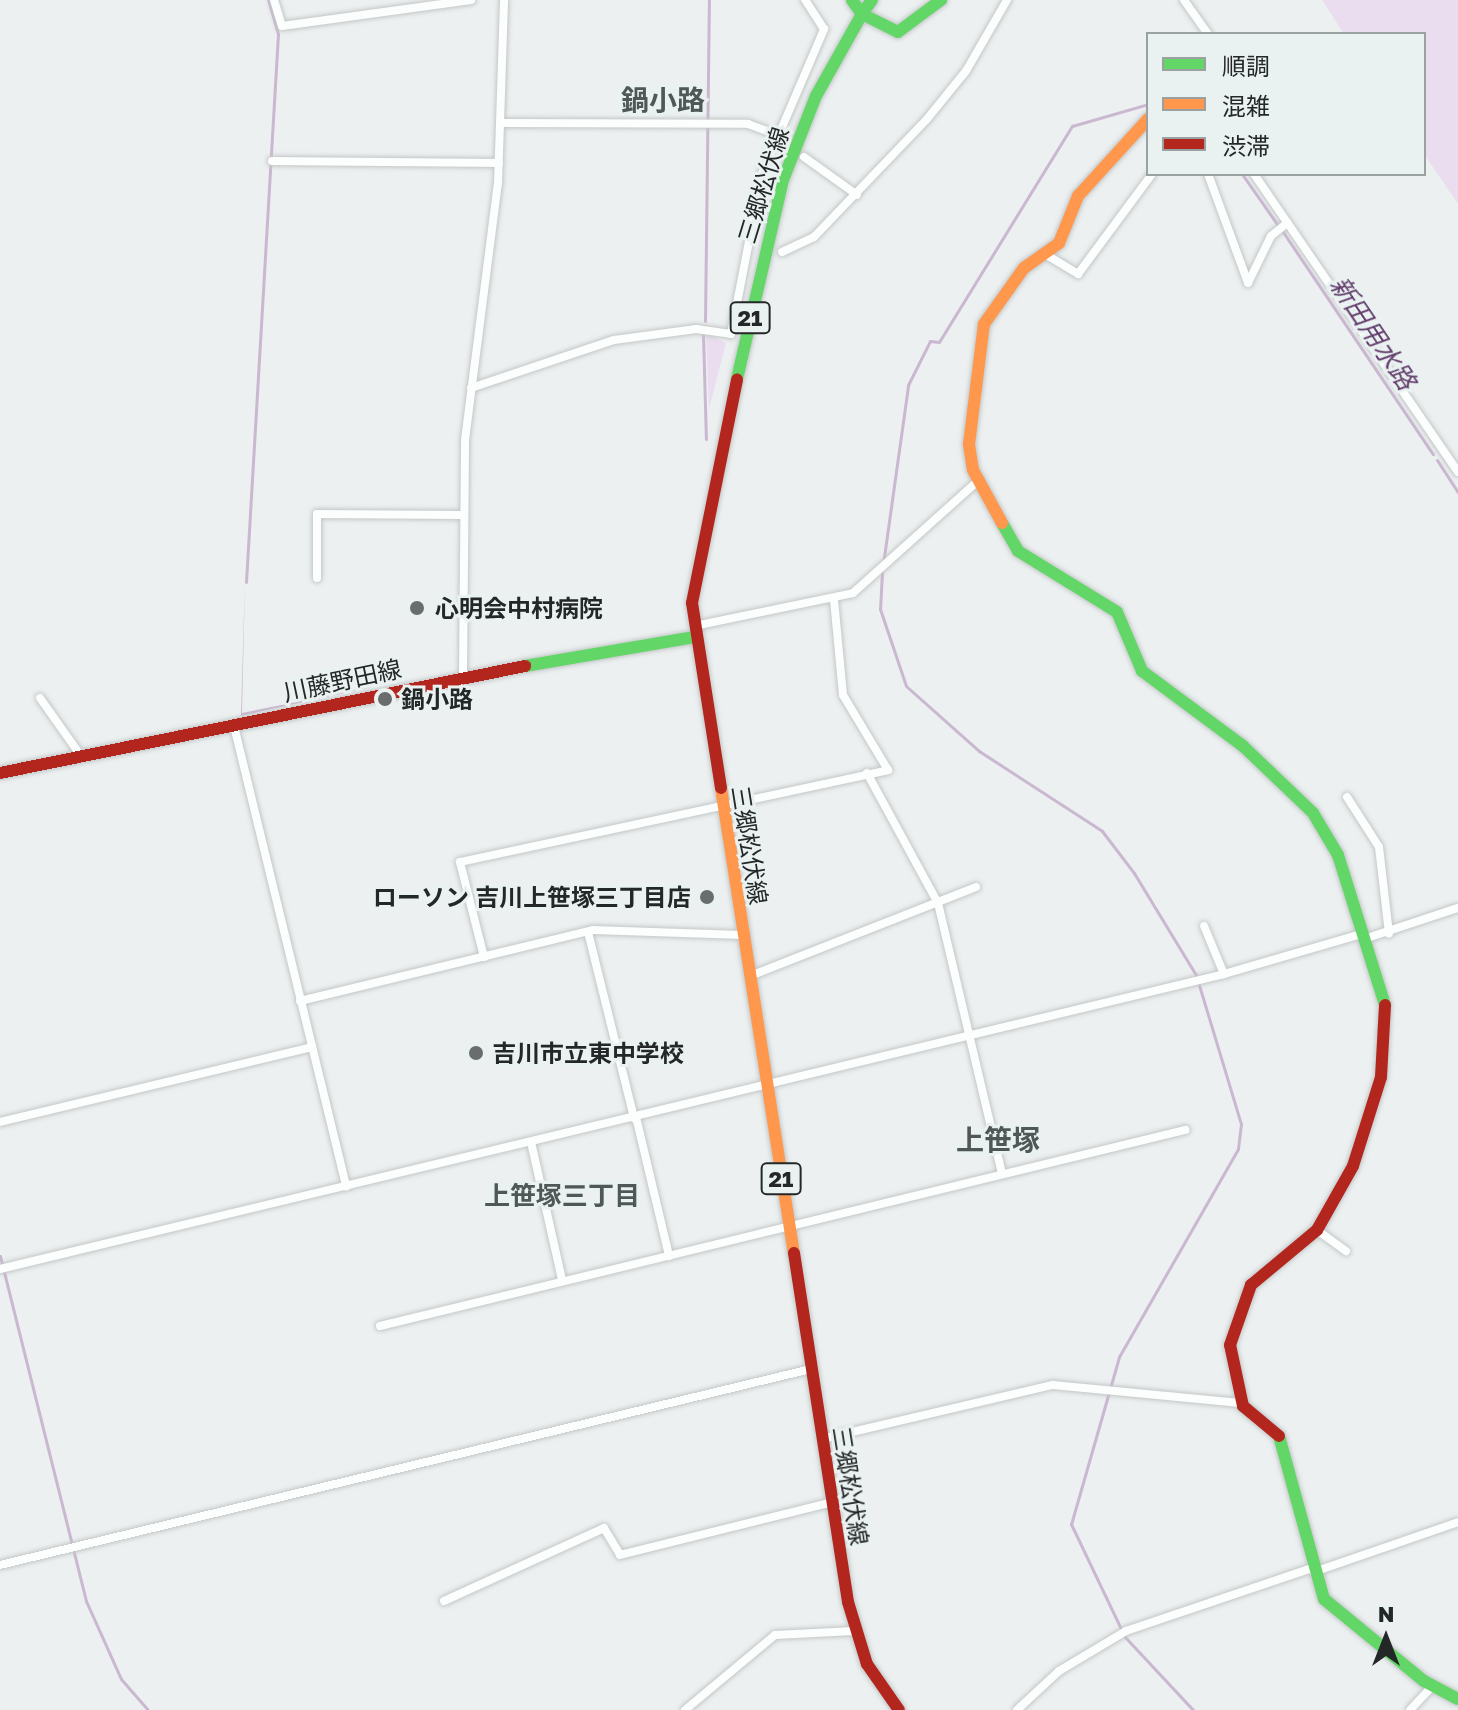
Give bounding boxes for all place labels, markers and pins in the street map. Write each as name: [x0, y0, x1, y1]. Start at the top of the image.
place label: 心明会中村病院: [435, 594, 603, 622]
marker: 心明会中村病院: [406, 597, 428, 619]
place label: 鍋小路: [401, 685, 473, 713]
marker: 鍋小路: [376, 690, 394, 708]
place label: ローソン 吉川上笹塚三丁目店: [373, 883, 691, 911]
marker: ローソン 吉川上笹塚三丁目店: [698, 888, 716, 906]
place label: 吉川市立東中学校: [492, 1039, 684, 1067]
marker: 吉川市立東中学校: [467, 1044, 485, 1062]

